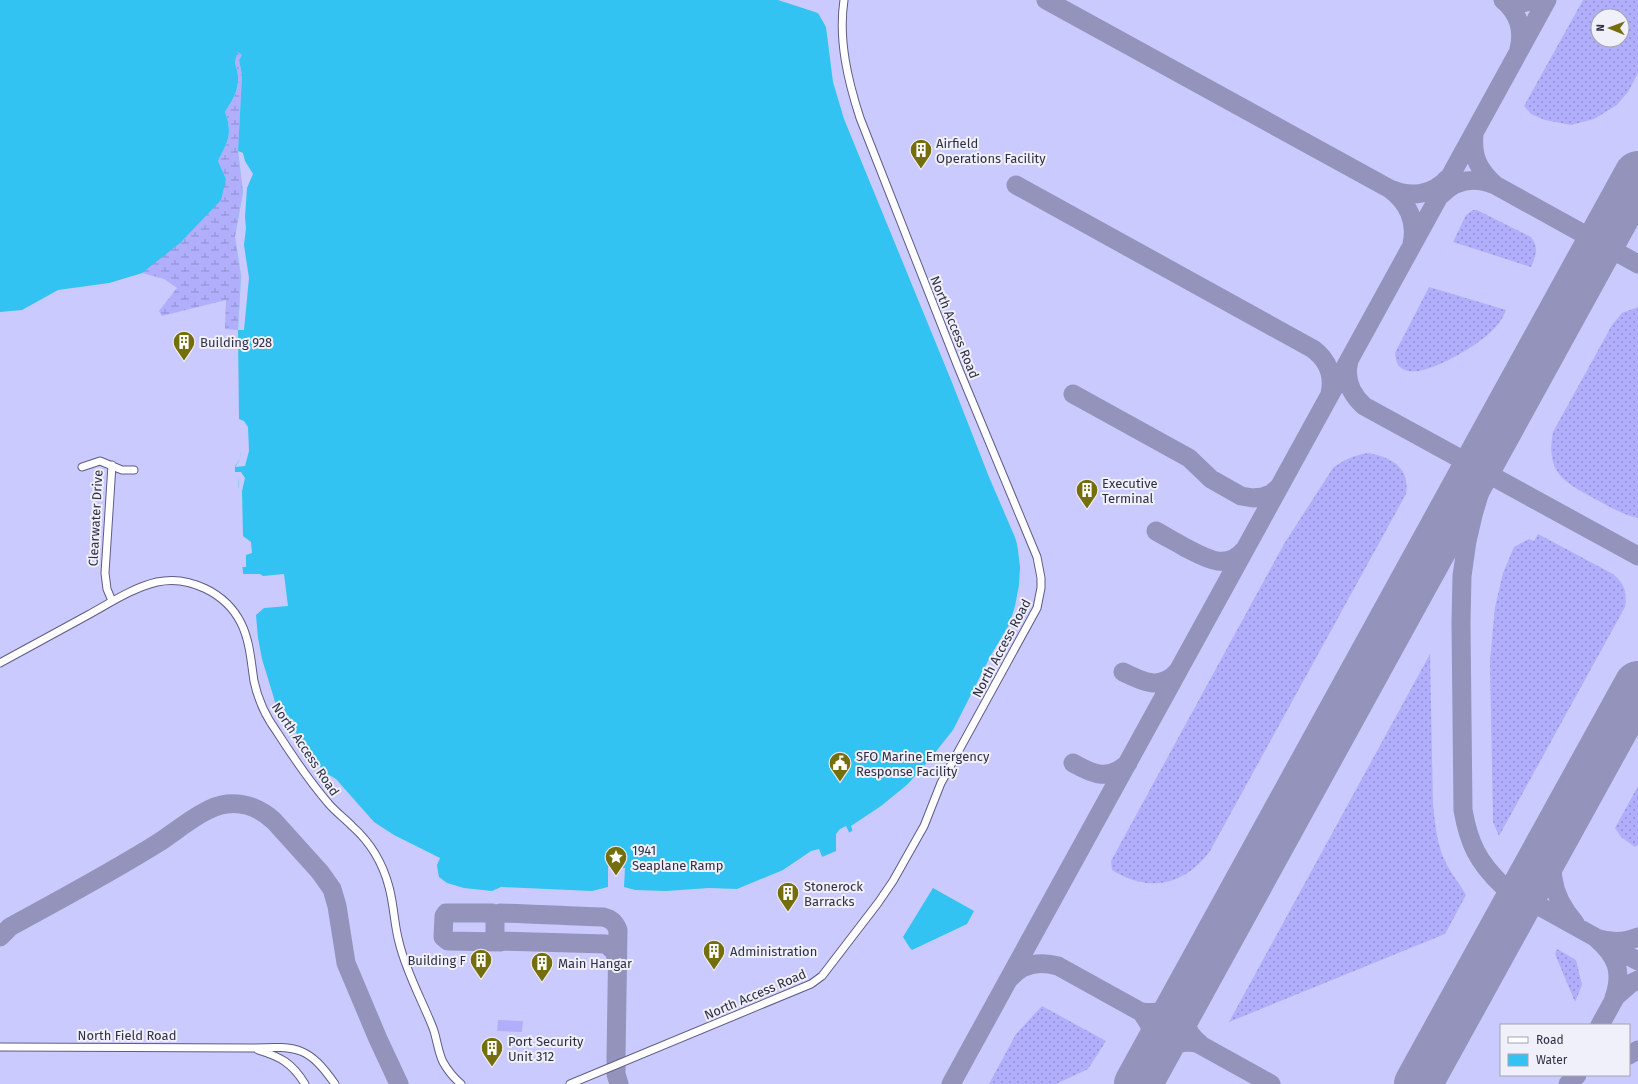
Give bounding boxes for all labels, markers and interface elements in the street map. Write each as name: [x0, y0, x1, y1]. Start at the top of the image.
north arrow: [1590, 8, 1630, 48]
text: N: [1594, 24, 1607, 32]
place label: Airfield Operations Facility: [936, 136, 1046, 166]
building icon: Airfield Operations Facility: [908, 137, 934, 170]
street label: North Access Road: [927, 274, 982, 381]
building icon: Building 928: [171, 329, 197, 362]
place label: Building 928: [200, 335, 272, 350]
street label: Clearwater Drive: [85, 469, 106, 567]
place label: Executive Terminal: [1102, 476, 1158, 506]
building icon: Executive Terminal: [1074, 477, 1100, 510]
street label: North Access Road: [969, 597, 1034, 700]
street label: North Access Road: [269, 700, 342, 799]
place label: SFO Marine Emergency Response Facility: [856, 749, 990, 779]
public building icon: SFO Marine Emergency Response Facility: [827, 750, 853, 783]
place label: 1941 Seaplane Ramp: [632, 843, 723, 873]
place icon: 1941 Seaplane Ramp: [603, 844, 629, 877]
place label: Stonerock Barracks: [804, 879, 863, 909]
building icon: Stonerock Barracks: [775, 880, 801, 913]
building icon: Administration: [701, 938, 727, 971]
place label: Administration: [730, 944, 817, 959]
building icon: Building F: [468, 947, 494, 980]
building icon: Main Hangar: [529, 950, 555, 983]
place label: Building F: [407, 953, 467, 968]
place label: Main Hangar: [558, 956, 632, 971]
street label: North Access Road: [702, 966, 808, 1023]
legend: [1500, 1024, 1630, 1076]
street label: North Field Road: [78, 1028, 176, 1043]
text: Road: [1536, 1033, 1564, 1047]
place label: Port Security Unit 312: [508, 1034, 584, 1064]
building icon: Port Security Unit 312: [479, 1035, 505, 1068]
text: Water: [1536, 1053, 1568, 1067]

